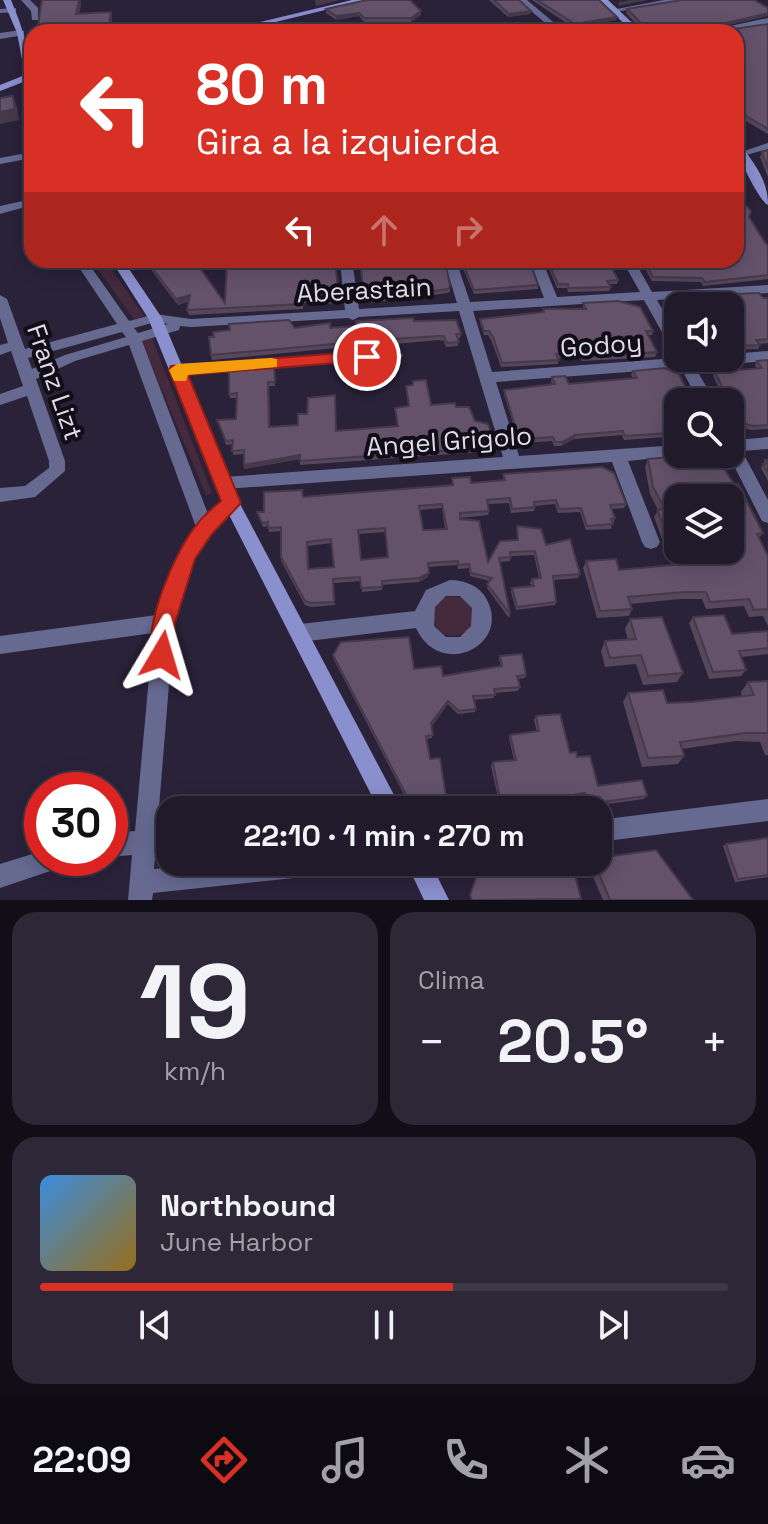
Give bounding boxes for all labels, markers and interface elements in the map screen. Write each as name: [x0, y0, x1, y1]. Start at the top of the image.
text: 80 m: [196, 49, 328, 120]
icon: left: [64, 56, 168, 160]
text: Gira a la izquierda: [196, 119, 499, 165]
icon: left: [278, 208, 322, 252]
icon: ahead: [362, 208, 406, 252]
icon: right: [446, 208, 490, 252]
street label: Aberastain: [296, 269, 432, 311]
map controls: [664, 292, 744, 564]
button: sound: [664, 292, 744, 372]
street label: Franz Lizt: [19, 319, 91, 445]
pin: [333, 323, 401, 391]
street label: Godoy: [559, 325, 643, 365]
icon: arrive: [345, 335, 389, 379]
button: search: [664, 388, 744, 468]
street label: Angel Grigolo: [365, 418, 533, 464]
button: layers: [664, 484, 744, 564]
position arrow: [120, 613, 204, 697]
speed limit sign: 30: [24, 772, 128, 876]
text: 22:10 · 1 min · 270 m: [243, 816, 525, 855]
text: 19: [139, 936, 251, 1068]
text: Clima: [418, 963, 485, 997]
text: 20.5°: [497, 1003, 649, 1080]
text: −: [418, 1014, 445, 1070]
text: +: [701, 1014, 728, 1070]
text: km/h: [164, 1054, 226, 1088]
text: Northbound: [160, 1186, 336, 1225]
text: June Harbor: [160, 1225, 313, 1259]
icon: previous: [133, 1303, 177, 1347]
icon: pause: [362, 1303, 406, 1347]
icon: next: [591, 1303, 635, 1347]
icon: directions: [196, 1432, 252, 1488]
icon: music: [317, 1432, 373, 1488]
icon: phone: [438, 1432, 494, 1488]
icon: climate: [559, 1432, 615, 1488]
icon: car: [680, 1432, 736, 1488]
text: 22:09: [32, 1437, 131, 1483]

